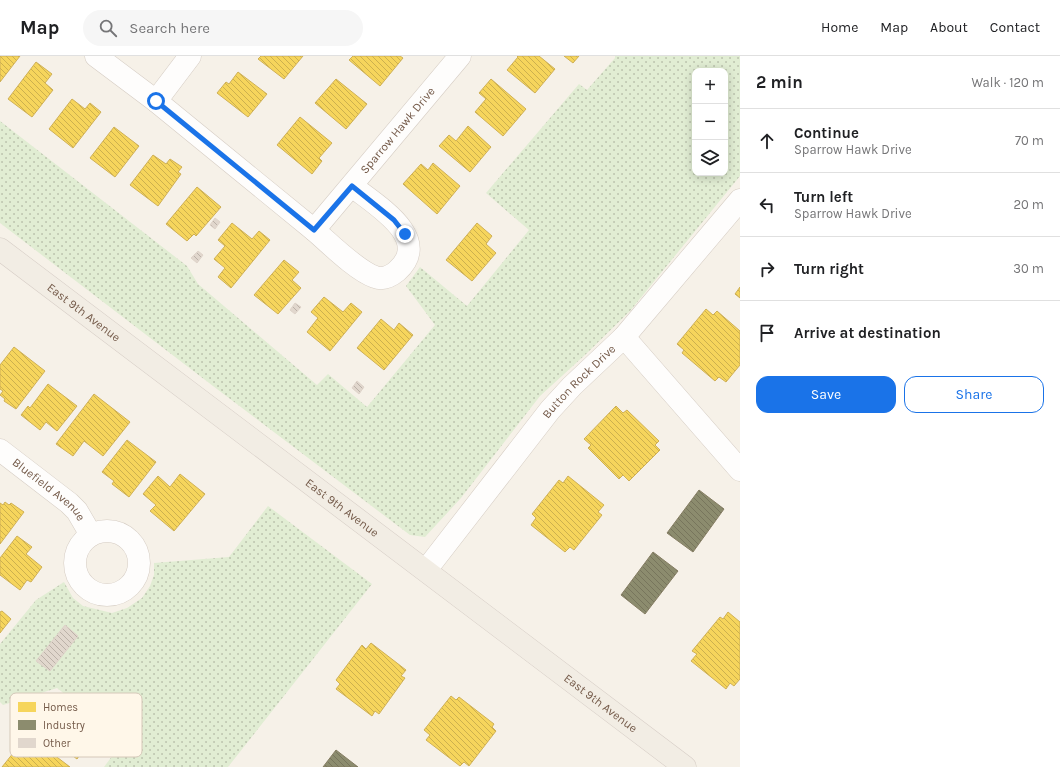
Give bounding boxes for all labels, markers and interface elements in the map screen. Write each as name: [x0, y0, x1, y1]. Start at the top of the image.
search box: [83, 10, 363, 46]
text: Map: [20, 17, 59, 39]
icon: search: [97, 17, 119, 39]
text: Search here: [129, 19, 210, 37]
text: Home: [821, 19, 858, 36]
text: Map: [880, 19, 908, 36]
text: About: [930, 19, 968, 36]
text: Contact: [990, 19, 1040, 36]
map controls: [692, 68, 728, 176]
button: +: [692, 68, 728, 104]
text: 2 min: [756, 72, 803, 92]
text: Walk · 120 m: [971, 75, 1044, 90]
street label: Sparrow Hawk Drive: [357, 84, 438, 177]
route start: [147, 92, 165, 110]
button: −: [692, 104, 728, 140]
text: Continue: [794, 124, 859, 142]
icon: ahead: [756, 130, 778, 152]
text: 70 m: [1015, 133, 1044, 148]
button: layers: [692, 140, 728, 176]
text: Sparrow Hawk Drive: [794, 142, 912, 157]
text: Turn left: [794, 188, 853, 206]
icon: left: [756, 194, 778, 216]
text: 20 m: [1014, 197, 1044, 212]
text: Sparrow Hawk Drive: [794, 206, 912, 221]
route end: [396, 225, 414, 243]
icon: right: [756, 258, 778, 280]
text: Turn right: [794, 260, 864, 278]
text: 30 m: [1013, 261, 1044, 276]
street label: East 9th Avenue: [44, 280, 123, 345]
icon: arrive: [756, 322, 778, 344]
text: Arrive at destination: [794, 324, 941, 342]
street label: Button Rock Drive: [539, 342, 618, 421]
button: Save: [756, 376, 896, 413]
button: Share: [904, 376, 1044, 413]
street label: Bluefield Avenue: [10, 455, 88, 523]
street label: East 9th Avenue: [303, 476, 382, 540]
street label: East 9th Avenue: [561, 671, 640, 735]
legend: [10, 693, 142, 757]
text: Homes: [43, 701, 78, 714]
text: Industry: [43, 719, 85, 732]
text: Other: [43, 737, 71, 750]

